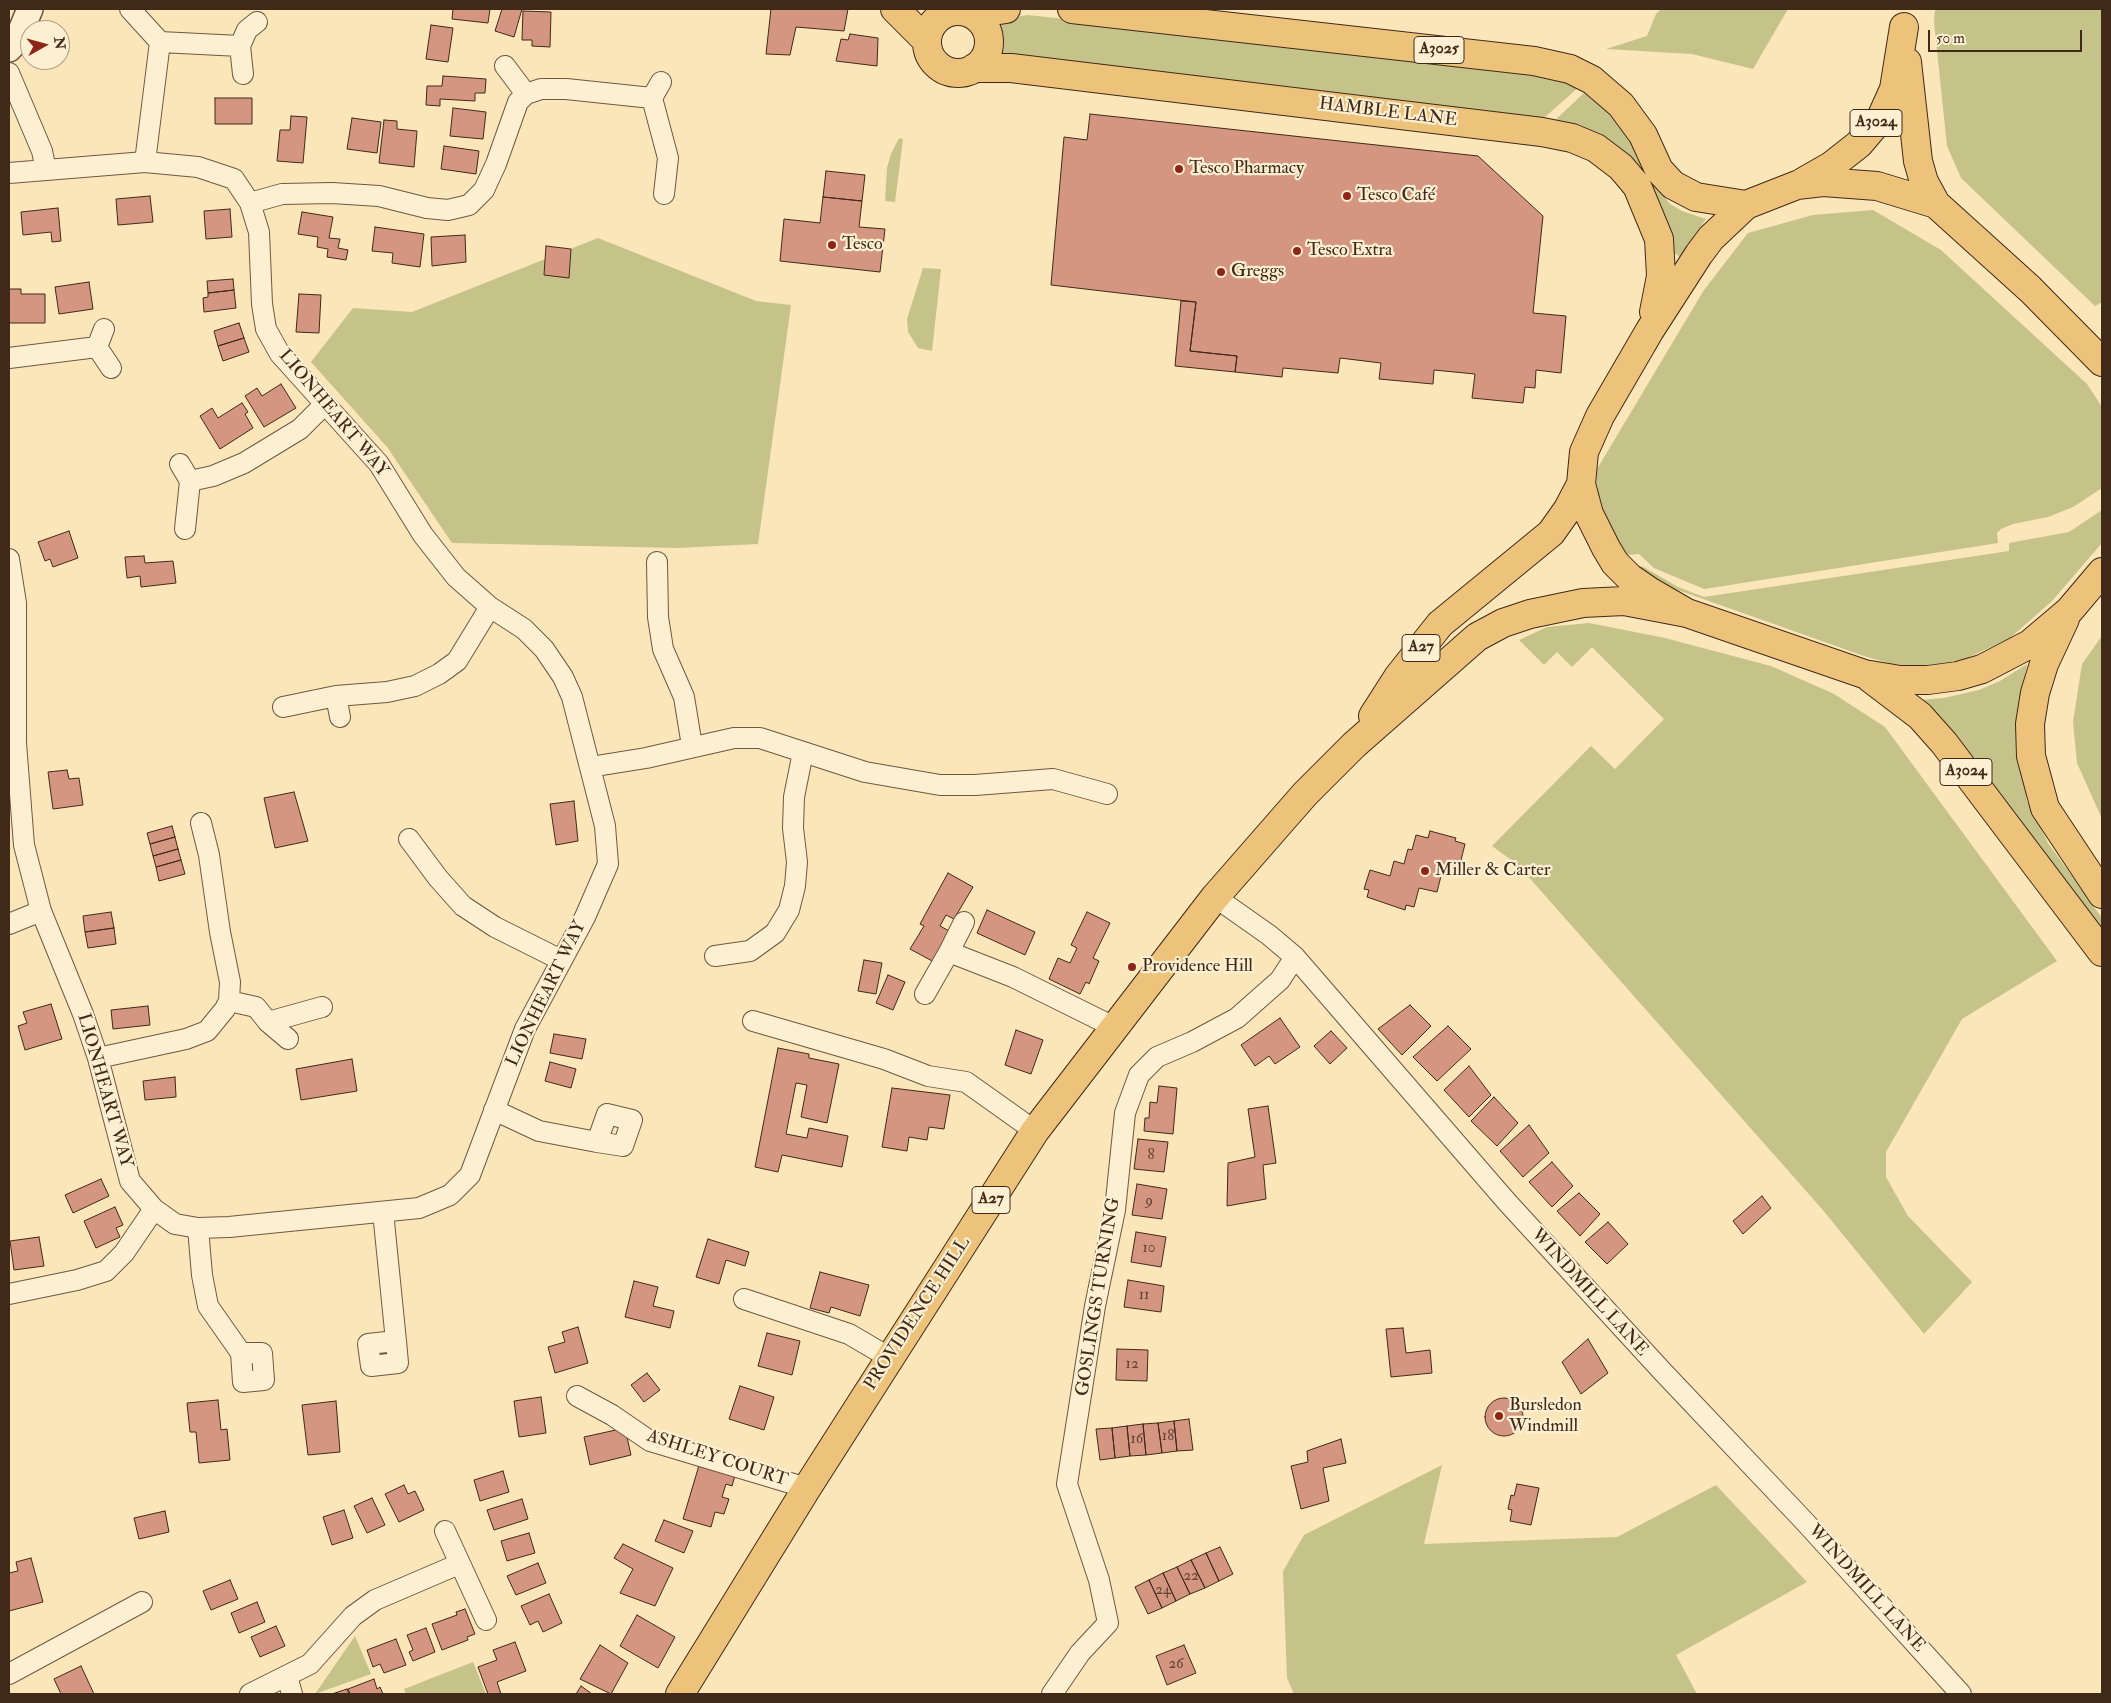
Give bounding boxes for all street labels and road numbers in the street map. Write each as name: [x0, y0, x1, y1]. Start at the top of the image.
road number: A3025: [1414, 36, 1464, 64]
street label: HAMBLE LANE: [1318, 94, 1458, 132]
road number: A3024: [1850, 110, 1902, 136]
street label: LIONHEART WAY: [273, 346, 393, 482]
road number: A27: [1402, 634, 1440, 661]
road number: A3024: [1940, 759, 1992, 786]
street label: LIONHEART WAY: [502, 917, 592, 1071]
street label: LIONHEART WAY: [72, 1011, 136, 1171]
road number: A27: [972, 1186, 1010, 1214]
street label: GOSLINGS TURNING: [1073, 1196, 1125, 1398]
street label: WINDMILL LANE: [1526, 1225, 1652, 1361]
street label: PROVIDENCE HILL: [860, 1233, 976, 1395]
street label: ASHLEY COURT: [644, 1426, 790, 1492]
street label: WINDMILL LANE: [1803, 1521, 1929, 1657]

